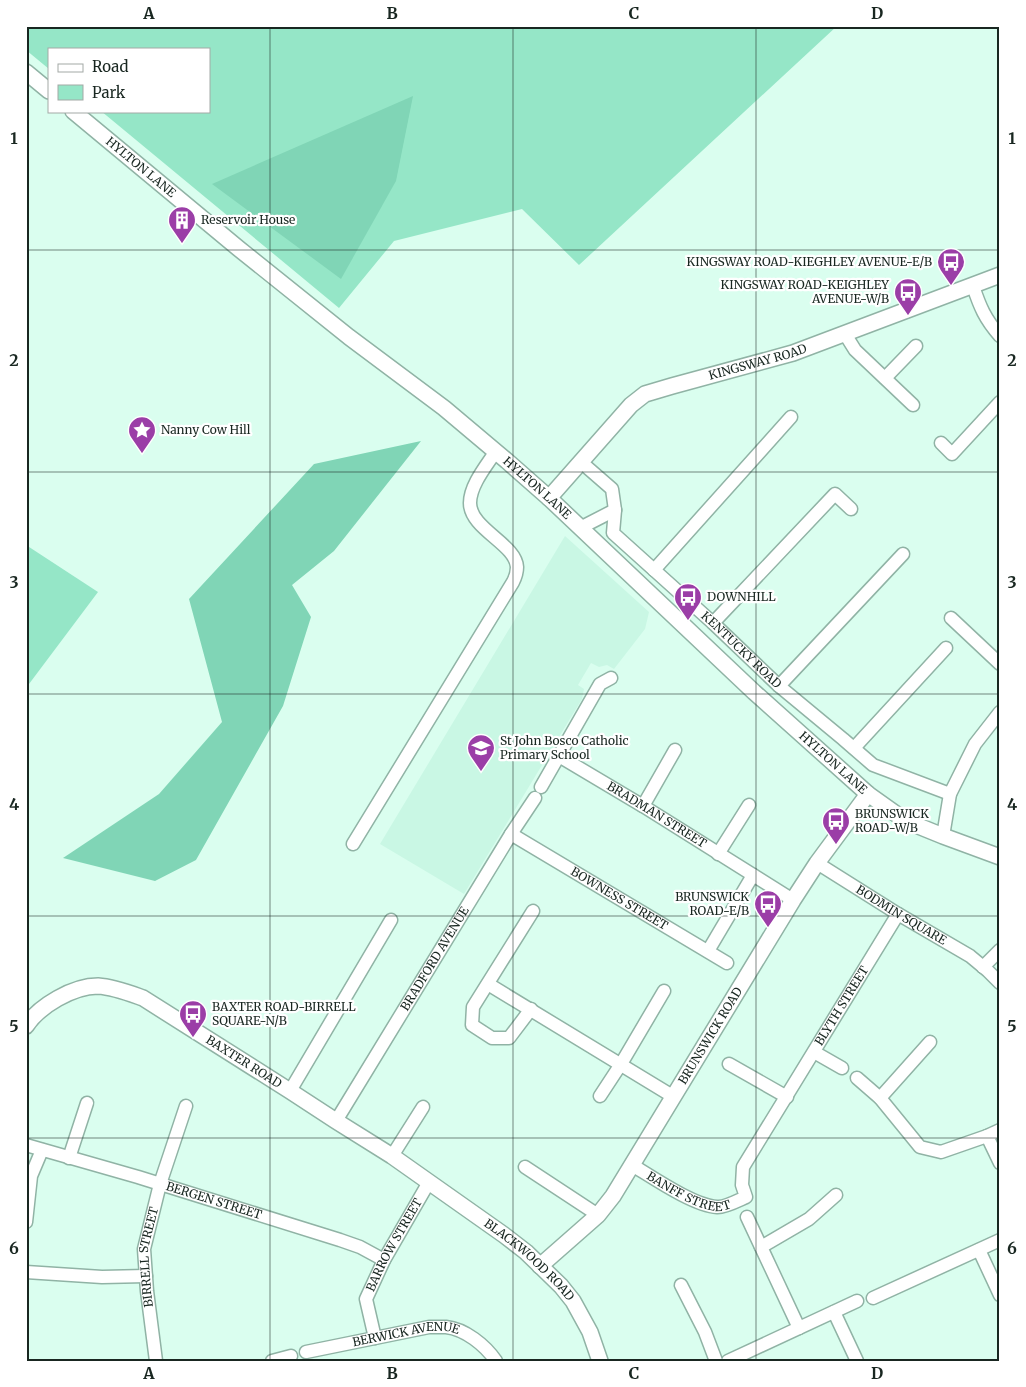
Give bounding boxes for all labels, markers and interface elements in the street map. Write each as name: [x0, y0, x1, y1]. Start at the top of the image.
text: A: [142, 3, 155, 23]
text: B: [386, 3, 398, 23]
text: C: [629, 3, 639, 23]
text: D: [871, 3, 883, 23]
legend: [48, 48, 210, 112]
text: Road: [92, 57, 128, 76]
text: Park: [92, 83, 126, 102]
text: 1: [10, 128, 18, 148]
text: 1: [1008, 128, 1016, 148]
street label: HYLTON LANE: [103, 134, 179, 200]
building icon: Reservoir House: [167, 205, 197, 244]
place label: Reservoir House: [201, 212, 295, 227]
bus stop icon: KINGSWAY ROAD-KIEGHLEY AVENUE-E/B: [936, 247, 966, 286]
place label: KINGSWAY ROAD-KIEGHLEY AVENUE-E/B: [686, 254, 932, 269]
place label: KINGSWAY ROAD-KEIGHLEY AVENUE-W/B: [721, 277, 889, 306]
bus stop icon: KINGSWAY ROAD-KEIGHLEY AVENUE-W/B: [893, 277, 923, 316]
street label: KINGSWAY ROAD: [707, 340, 809, 383]
text: 2: [9, 350, 19, 370]
text: 2: [1007, 350, 1017, 370]
place icon: Nanny Cow Hill: [127, 415, 157, 454]
place label: Nanny Cow Hill: [161, 422, 251, 437]
street label: HYLTON LANE: [500, 453, 575, 522]
text: 3: [9, 572, 19, 592]
text: 3: [1007, 572, 1017, 592]
bus stop icon: DOWNHILL: [673, 582, 703, 621]
place label: DOWNHILL: [707, 589, 776, 604]
street label: KENTUCKY ROAD: [698, 608, 785, 691]
street label: HYLTON LANE: [796, 728, 871, 797]
school or university icon: St John Bosco Catholic Primary School: [466, 733, 496, 772]
place label: St John Bosco Catholic Primary School: [500, 733, 629, 762]
street label: BRADMAN STREET: [604, 778, 710, 851]
text: 4: [9, 794, 19, 814]
text: 4: [1007, 794, 1017, 814]
bus stop icon: BRUNSWICK ROAD-W/B: [821, 806, 851, 845]
place label: BRUNSWICK ROAD-W/B: [855, 806, 929, 835]
street label: BOWNESS STREET: [568, 863, 671, 933]
street label: BODMIN SQUARE: [853, 882, 950, 948]
place label: BRUNSWICK ROAD-E/B: [675, 889, 749, 918]
bus stop icon: BRUNSWICK ROAD-E/B: [753, 889, 783, 928]
street label: BRADFORD AVENUE: [397, 903, 472, 1013]
street label: BLYTH STREET: [811, 963, 872, 1048]
street label: BRUNSWICK ROAD: [675, 984, 745, 1087]
bus stop icon: BAXTER ROAD-BIRRELL SQUARE-N/B: [178, 999, 208, 1038]
place label: BAXTER ROAD-BIRRELL SQUARE-N/B: [212, 999, 356, 1028]
text: 5: [9, 1016, 19, 1036]
text: 5: [1007, 1016, 1017, 1036]
street label: BAXTER ROAD: [203, 1032, 285, 1091]
street label: BANFF STREET: [644, 1168, 733, 1214]
street label: BERGEN STREET: [164, 1178, 264, 1222]
street label: BARROW STREET: [363, 1195, 425, 1294]
street label: BIRRELL STREET: [136, 1205, 161, 1308]
street label: BLACKWOOD ROAD: [481, 1215, 578, 1303]
text: 6: [9, 1238, 19, 1258]
text: 6: [1007, 1238, 1017, 1258]
street label: BERWICK AVENUE: [351, 1319, 462, 1349]
text: A: [142, 1363, 155, 1383]
text: B: [386, 1363, 398, 1383]
text: C: [629, 1363, 639, 1383]
text: D: [871, 1363, 883, 1383]

